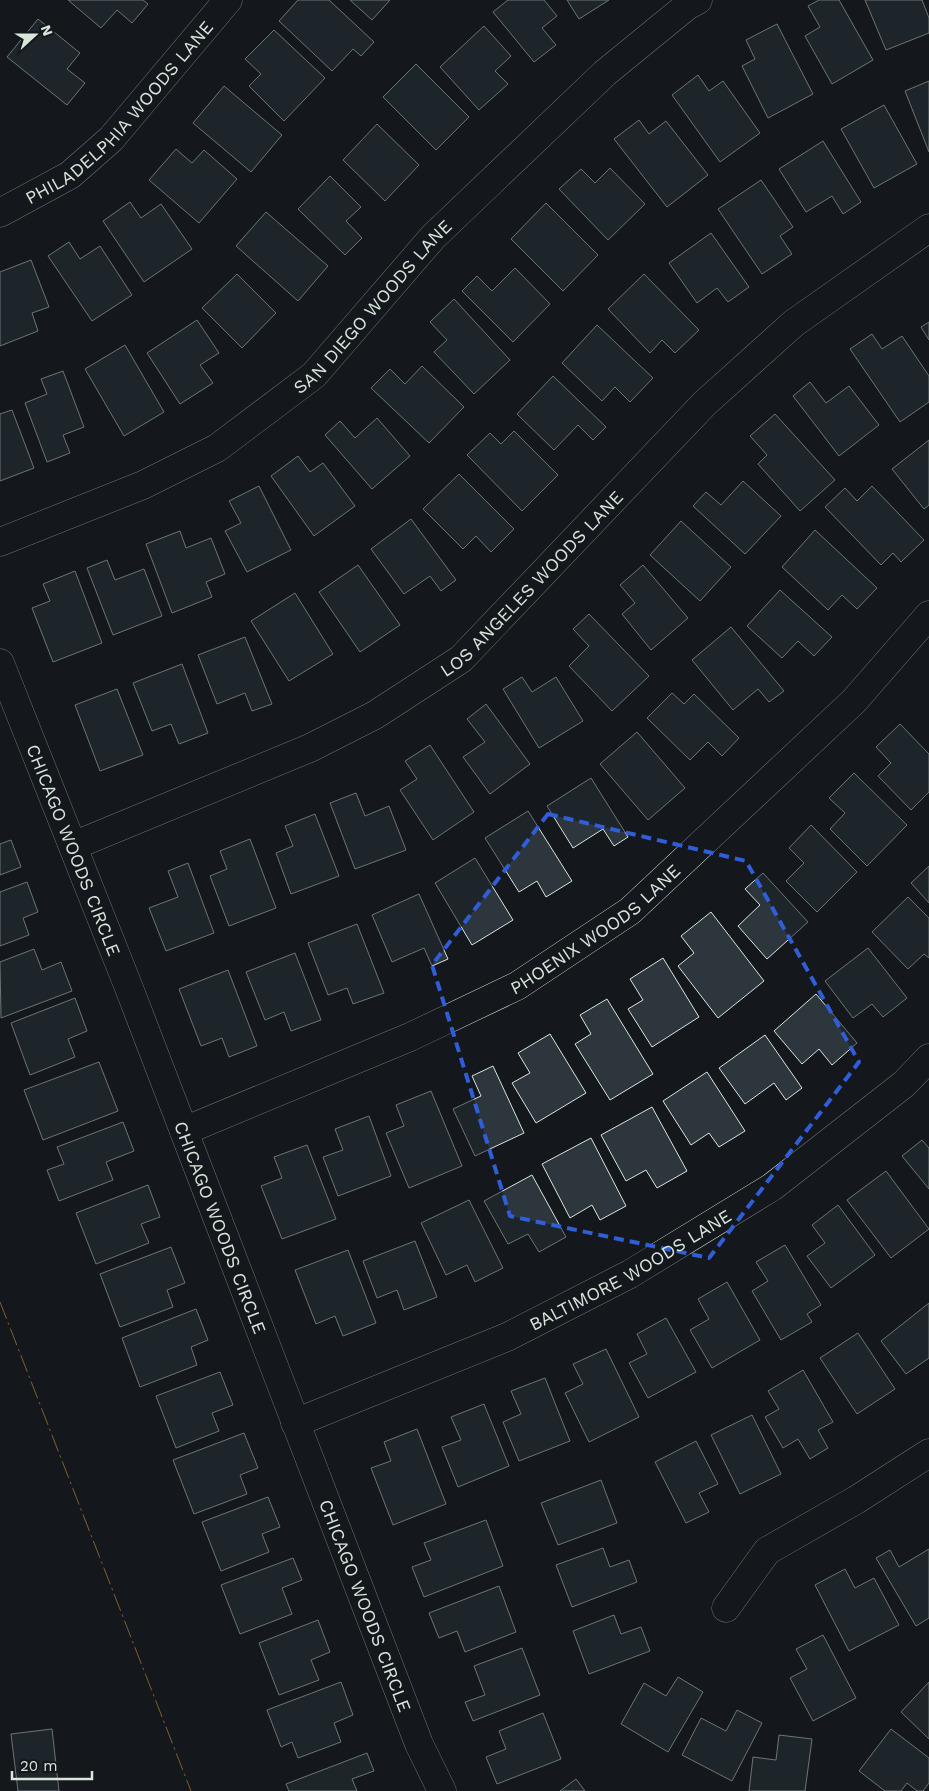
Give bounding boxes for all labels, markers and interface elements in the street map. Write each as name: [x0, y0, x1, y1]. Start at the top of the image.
north arrow: [10, 10, 60, 60]
street label: PHILADELPHIA WOODS LANE: [16, 13, 216, 207]
street label: SAN DIEGO WOODS LANE: [289, 215, 455, 397]
street label: LOS ANGELES WOODS LANE: [436, 486, 627, 680]
street label: CHICAGO WOODS CIRCLE: [23, 741, 126, 959]
street label: PHOENIX WOODS LANE: [507, 859, 684, 998]
street label: CHICAGO WOODS CIRCLE: [171, 1118, 271, 1337]
street label: BALTIMORE WOODS LANE: [525, 1204, 735, 1334]
street label: CHICAGO WOODS CIRCLE: [316, 1496, 416, 1715]
scale bar: [12, 1748, 92, 1780]
text: 20 m: [20, 1757, 58, 1775]

